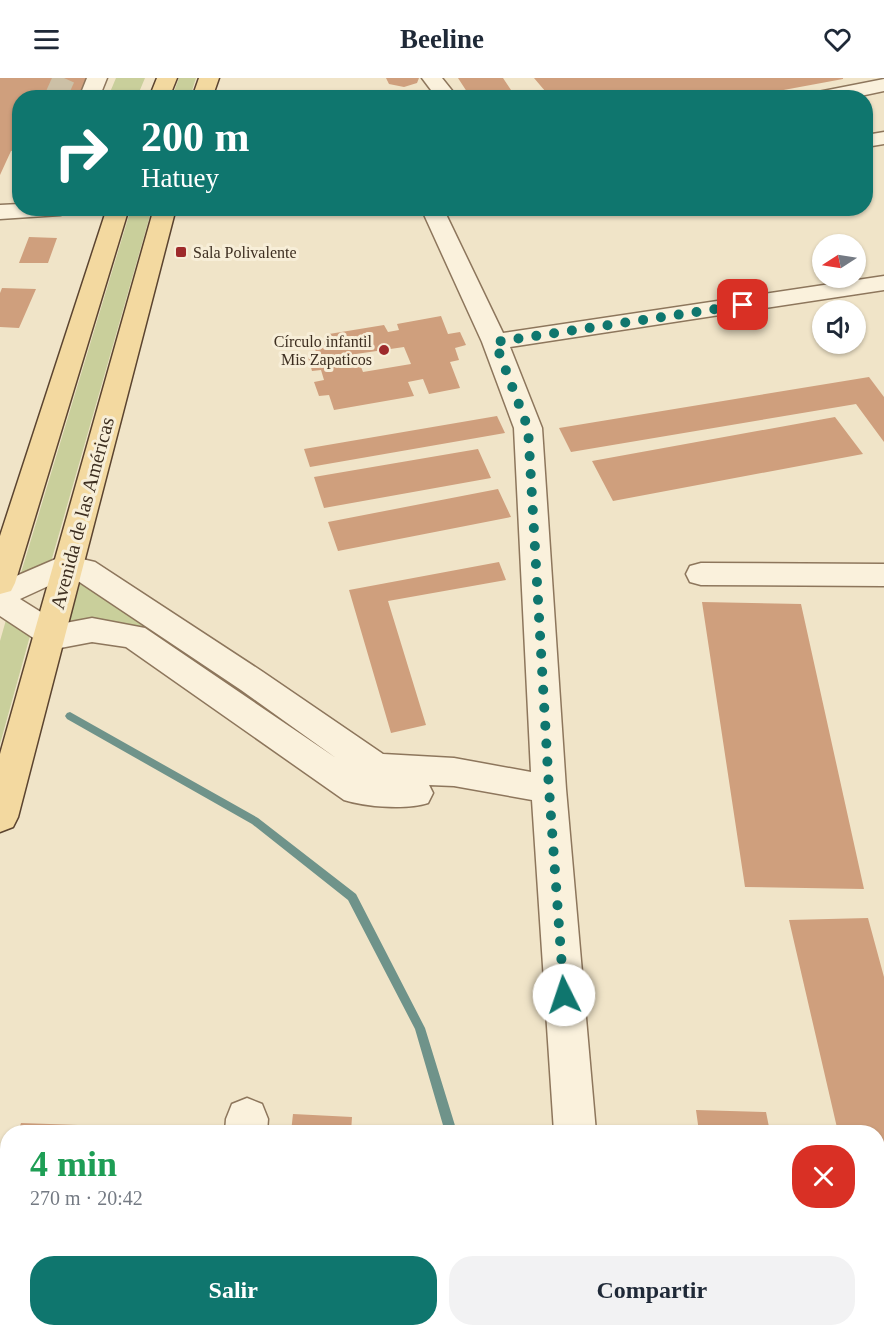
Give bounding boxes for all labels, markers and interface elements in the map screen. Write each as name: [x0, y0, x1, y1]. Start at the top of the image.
icon: menu: [30, 23, 63, 56]
icon: heart: [821, 23, 854, 56]
text: Beeline: [400, 24, 484, 54]
icon: right: [42, 114, 120, 192]
text: 200 m: [141, 114, 250, 160]
text: Hatuey: [141, 163, 219, 193]
north arrow: [812, 234, 866, 288]
map controls: [812, 234, 866, 354]
place label: Sala Polivalente: [193, 244, 297, 261]
marker: Sala Polivalente: [174, 245, 188, 259]
pin: [717, 279, 768, 330]
icon: arrive: [726, 288, 759, 321]
button: sound: [812, 300, 866, 354]
place label: Círculo infantil Mis Zapaticos: [274, 333, 373, 369]
marker: Círculo infantil Mis Zapaticos: [377, 343, 391, 357]
street label: Avenida de las Américas: [46, 414, 118, 611]
position arrow: [532, 963, 596, 1027]
text: 4 min: [30, 1144, 117, 1184]
button: close: [792, 1145, 855, 1208]
text: 270 m · 20:42: [30, 1187, 143, 1209]
button: Salir: [30, 1256, 437, 1325]
button: Compartir: [449, 1256, 855, 1325]

